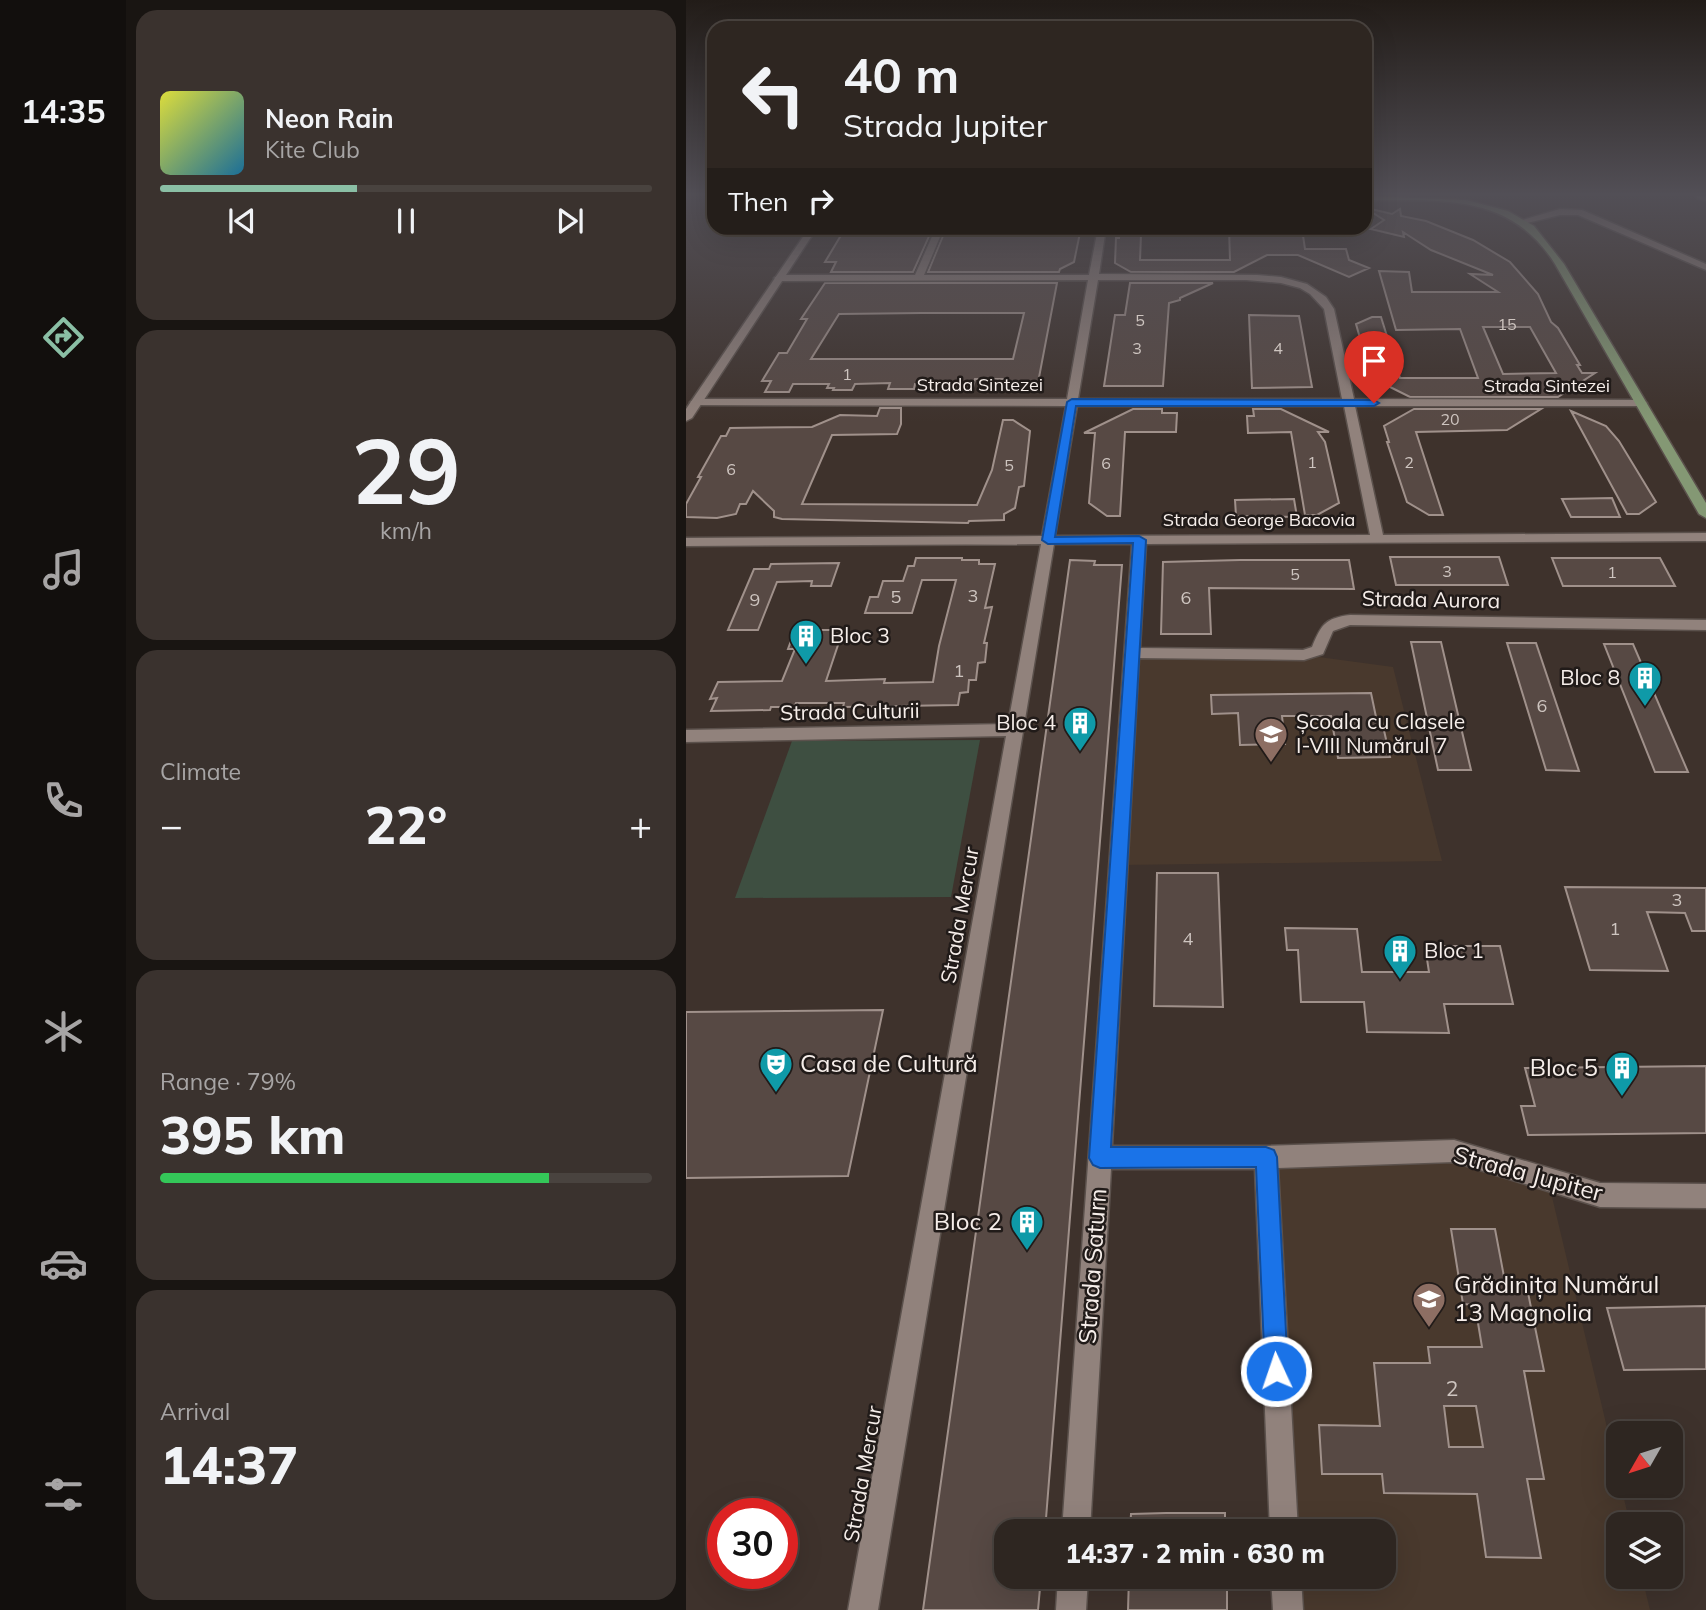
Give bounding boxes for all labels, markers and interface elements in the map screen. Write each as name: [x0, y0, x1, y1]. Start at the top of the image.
text: 40 m: [843, 44, 959, 105]
icon: left: [728, 49, 819, 140]
text: 14:35: [21, 91, 105, 131]
text: Neon Rain: [265, 102, 394, 135]
text: Strada Jupiter: [843, 105, 1047, 145]
text: Kite Club: [265, 135, 360, 164]
icon: right: [802, 182, 840, 220]
text: Then: [728, 185, 788, 218]
icon: previous: [223, 202, 261, 240]
icon: pause: [387, 202, 425, 240]
icon: next: [551, 202, 589, 240]
house number: 5: [1135, 310, 1145, 330]
icon: directions: [39, 313, 88, 362]
house number: 15: [1497, 314, 1517, 334]
pin: [1344, 331, 1404, 403]
house number: 3: [1132, 338, 1142, 358]
house number: 4: [1273, 338, 1283, 358]
icon: arrive: [1355, 342, 1393, 380]
house number: 1: [842, 364, 852, 384]
street label: Strada Sintezei: [917, 373, 1043, 396]
street label: Strada Sintezei: [1484, 374, 1610, 397]
house number: 20: [1440, 409, 1460, 429]
text: 29: [351, 413, 461, 527]
house number: 1: [1307, 452, 1317, 472]
house number: 2: [1404, 452, 1414, 472]
house number: 6: [1101, 453, 1111, 473]
house number: 5: [1004, 455, 1014, 475]
house number: 6: [726, 459, 736, 479]
street label: Strada George Bacovia: [1163, 508, 1355, 531]
text: km/h: [380, 516, 432, 545]
icon: music: [39, 545, 88, 594]
house number: 3: [1442, 561, 1452, 581]
house number: 1: [1607, 562, 1617, 582]
house number: 5: [1290, 564, 1300, 584]
house number: 3: [968, 584, 978, 607]
house number: 5: [891, 585, 902, 608]
street label: Strada Aurora: [1362, 585, 1500, 613]
house number: 6: [1181, 586, 1191, 609]
house number: 9: [750, 588, 760, 611]
building icon: Bloc 3: [787, 617, 825, 666]
place label: Bloc 3: [830, 622, 890, 648]
house number: 1: [954, 659, 964, 682]
building icon: Bloc 8: [1626, 659, 1664, 708]
place label: Bloc 8: [1560, 664, 1620, 690]
house number: 6: [1537, 694, 1547, 717]
street label: Strada Culturii: [780, 697, 920, 725]
building icon: Bloc 4: [1061, 704, 1099, 753]
place label: Școala cu Clasele I-VIII Numărul 7: [1296, 708, 1465, 758]
place label: Bloc 4: [996, 709, 1056, 735]
school or university icon: Școala cu Clasele I-VIII Numărul 7: [1252, 715, 1290, 764]
text: Climate: [160, 757, 241, 786]
icon: phone: [39, 776, 88, 825]
text: 22°: [365, 792, 447, 857]
text: −: [160, 801, 183, 849]
text: +: [629, 801, 652, 849]
street label: Strada Mercur: [934, 844, 984, 985]
house number: 3: [1672, 888, 1682, 911]
house number: 1: [1610, 917, 1620, 940]
house number: 4: [1183, 927, 1194, 950]
building icon: Bloc 1: [1381, 932, 1419, 981]
place label: Bloc 1: [1424, 937, 1484, 963]
icon: climate: [39, 1007, 88, 1056]
theatre icon: Casa de Cultură: [757, 1045, 795, 1094]
place label: Casa de Cultură: [800, 1048, 978, 1078]
building icon: Bloc 5: [1603, 1049, 1641, 1098]
place label: Bloc 5: [1530, 1052, 1598, 1082]
text: Range · 79%: [160, 1067, 296, 1096]
text: 395 km: [160, 1102, 345, 1167]
street label: Strada Jupiter: [1450, 1139, 1606, 1207]
street label: Strada Saturn: [1072, 1187, 1112, 1345]
building icon: Bloc 2: [1008, 1203, 1046, 1252]
place label: Bloc 2: [934, 1206, 1002, 1236]
icon: car: [39, 1239, 88, 1288]
place label: Grădinița Numărul 13 Magnolia: [1454, 1269, 1659, 1327]
school or university icon: Grădinița Numărul 13 Magnolia: [1410, 1280, 1448, 1329]
position arrow: [1239, 1334, 1313, 1408]
house number: 2: [1446, 1375, 1458, 1401]
text: Arrival: [160, 1397, 230, 1426]
street label: Strada Mercur: [837, 1403, 887, 1544]
north arrow: [1606, 1421, 1684, 1498]
map controls: [1606, 1421, 1683, 1589]
text: 14:37: [160, 1432, 298, 1497]
icon: filters: [39, 1470, 88, 1519]
speed limit sign: 30: [707, 1498, 798, 1589]
button: layers: [1606, 1512, 1683, 1589]
text: 14:37 · 2 min · 630 m: [1065, 1537, 1325, 1570]

